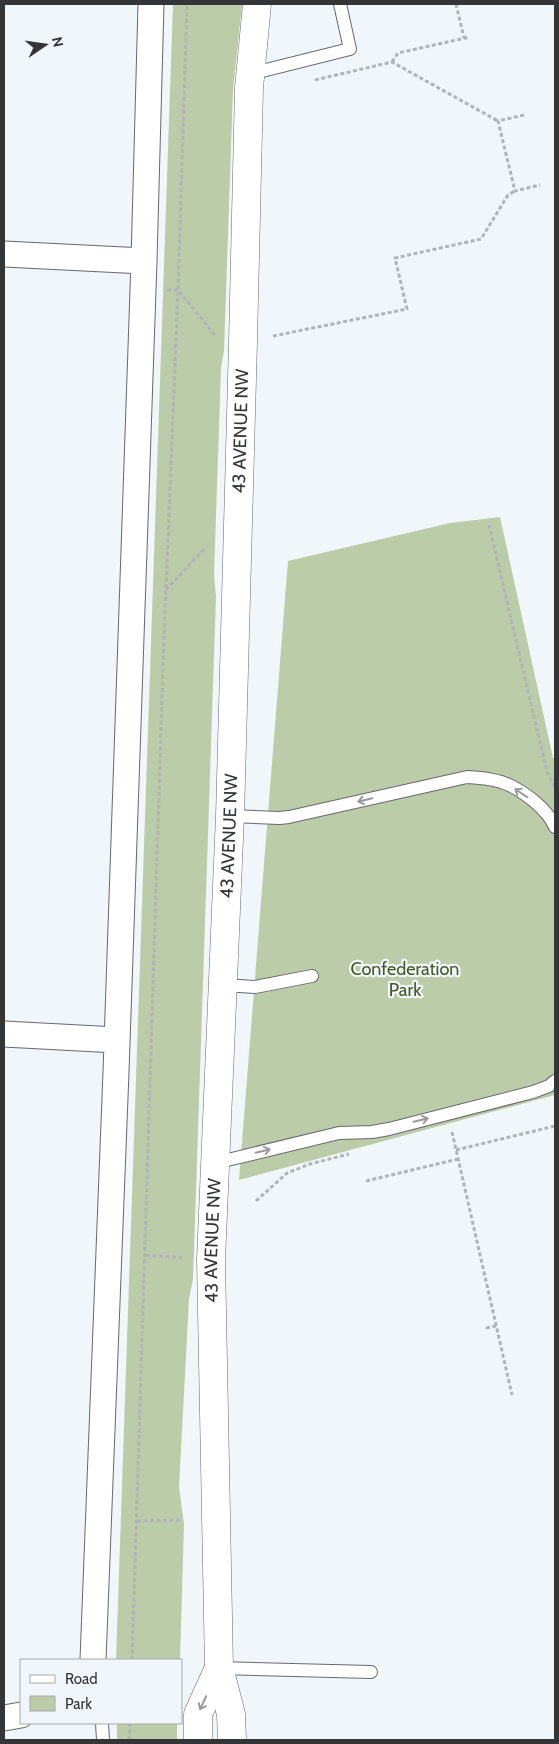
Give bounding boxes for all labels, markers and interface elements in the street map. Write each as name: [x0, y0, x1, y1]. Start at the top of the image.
north arrow: [20, 20, 70, 70]
text: N: [48, 35, 68, 49]
street label: 43 AVENUE NW: [228, 368, 253, 494]
street label: 43 AVENUE NW: [215, 773, 242, 899]
one-way arrow: [515, 788, 529, 798]
one-way arrow: [357, 796, 373, 805]
park label: Confederation Park: [351, 958, 459, 1001]
one-way arrow: [413, 1115, 429, 1125]
one-way arrow: [254, 1146, 270, 1156]
street label: 43 AVENUE NW: [200, 1178, 225, 1303]
legend: [20, 1659, 182, 1724]
text: Road: [65, 1670, 98, 1688]
text: Park: [65, 1695, 92, 1713]
one-way arrow: [197, 1695, 207, 1710]

